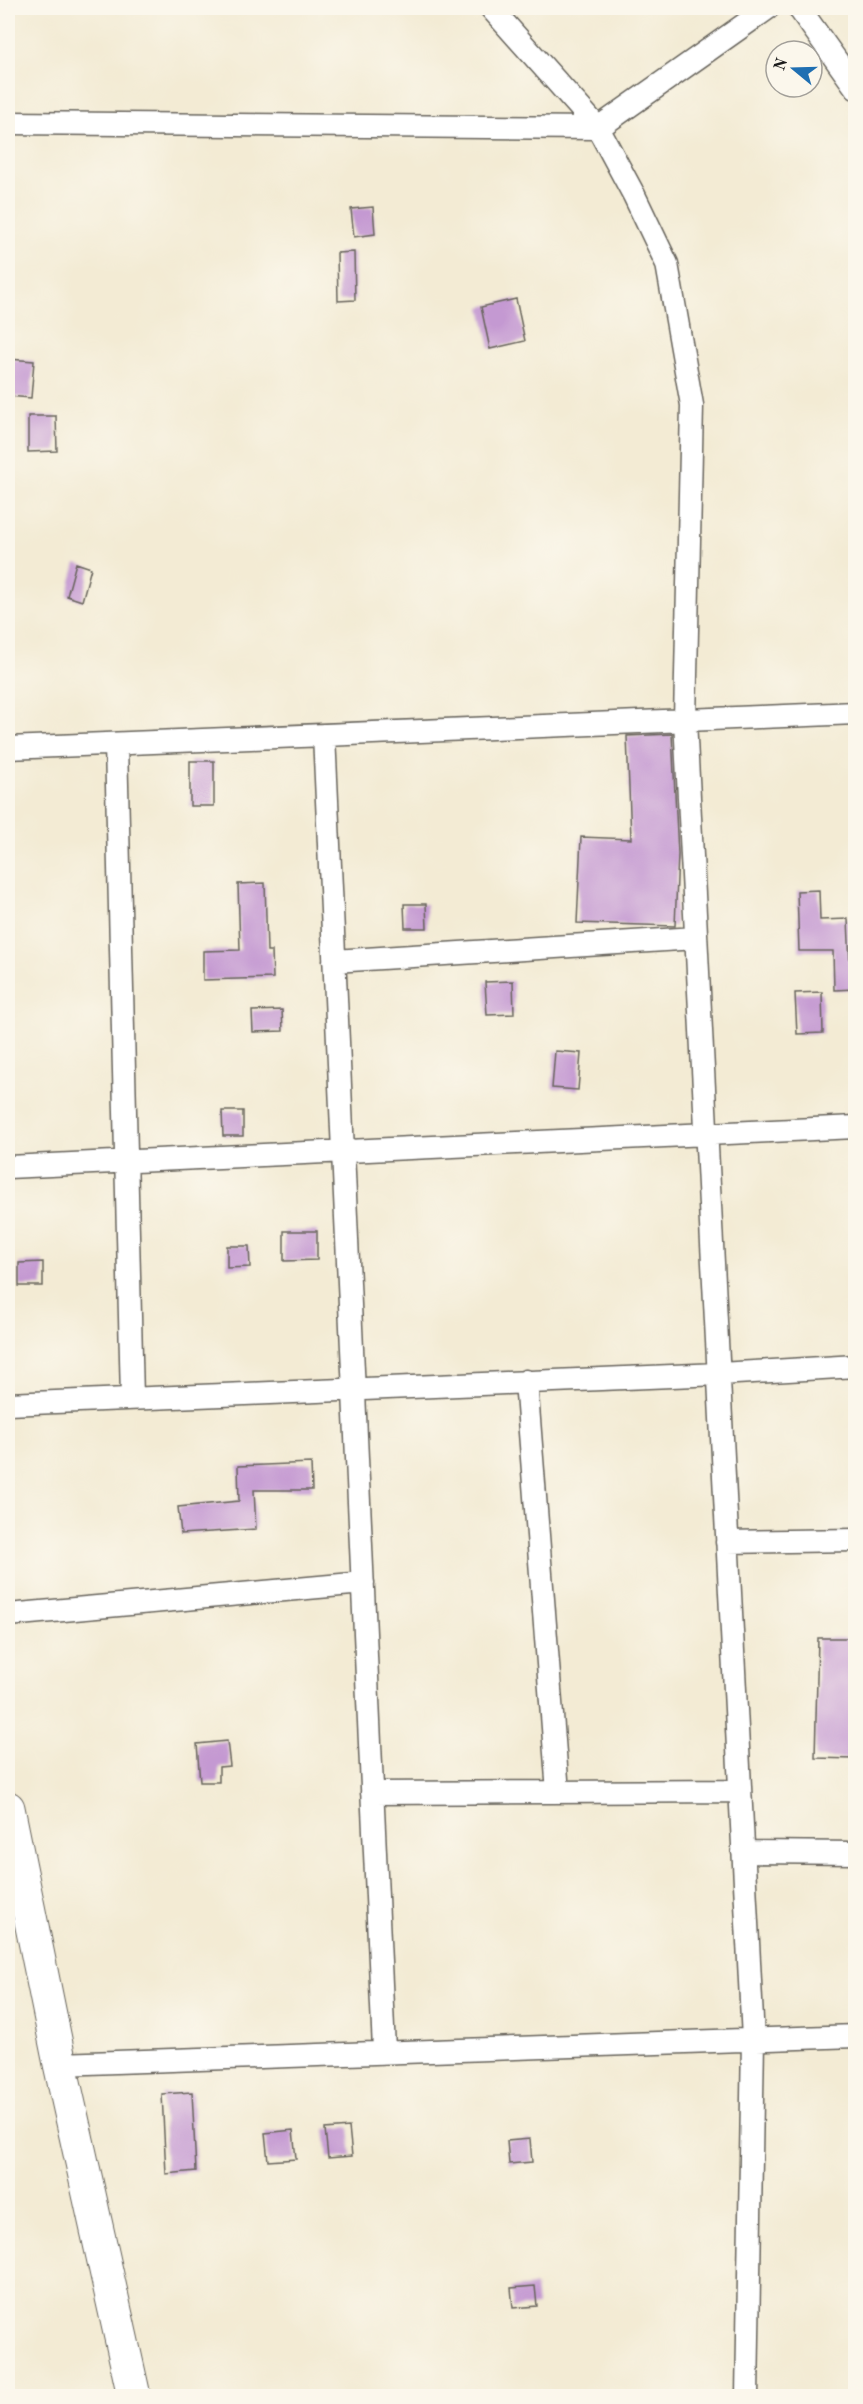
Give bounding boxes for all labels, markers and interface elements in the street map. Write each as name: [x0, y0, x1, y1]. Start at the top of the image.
north arrow: [764, 39, 824, 99]
text: N: [772, 56, 792, 73]

